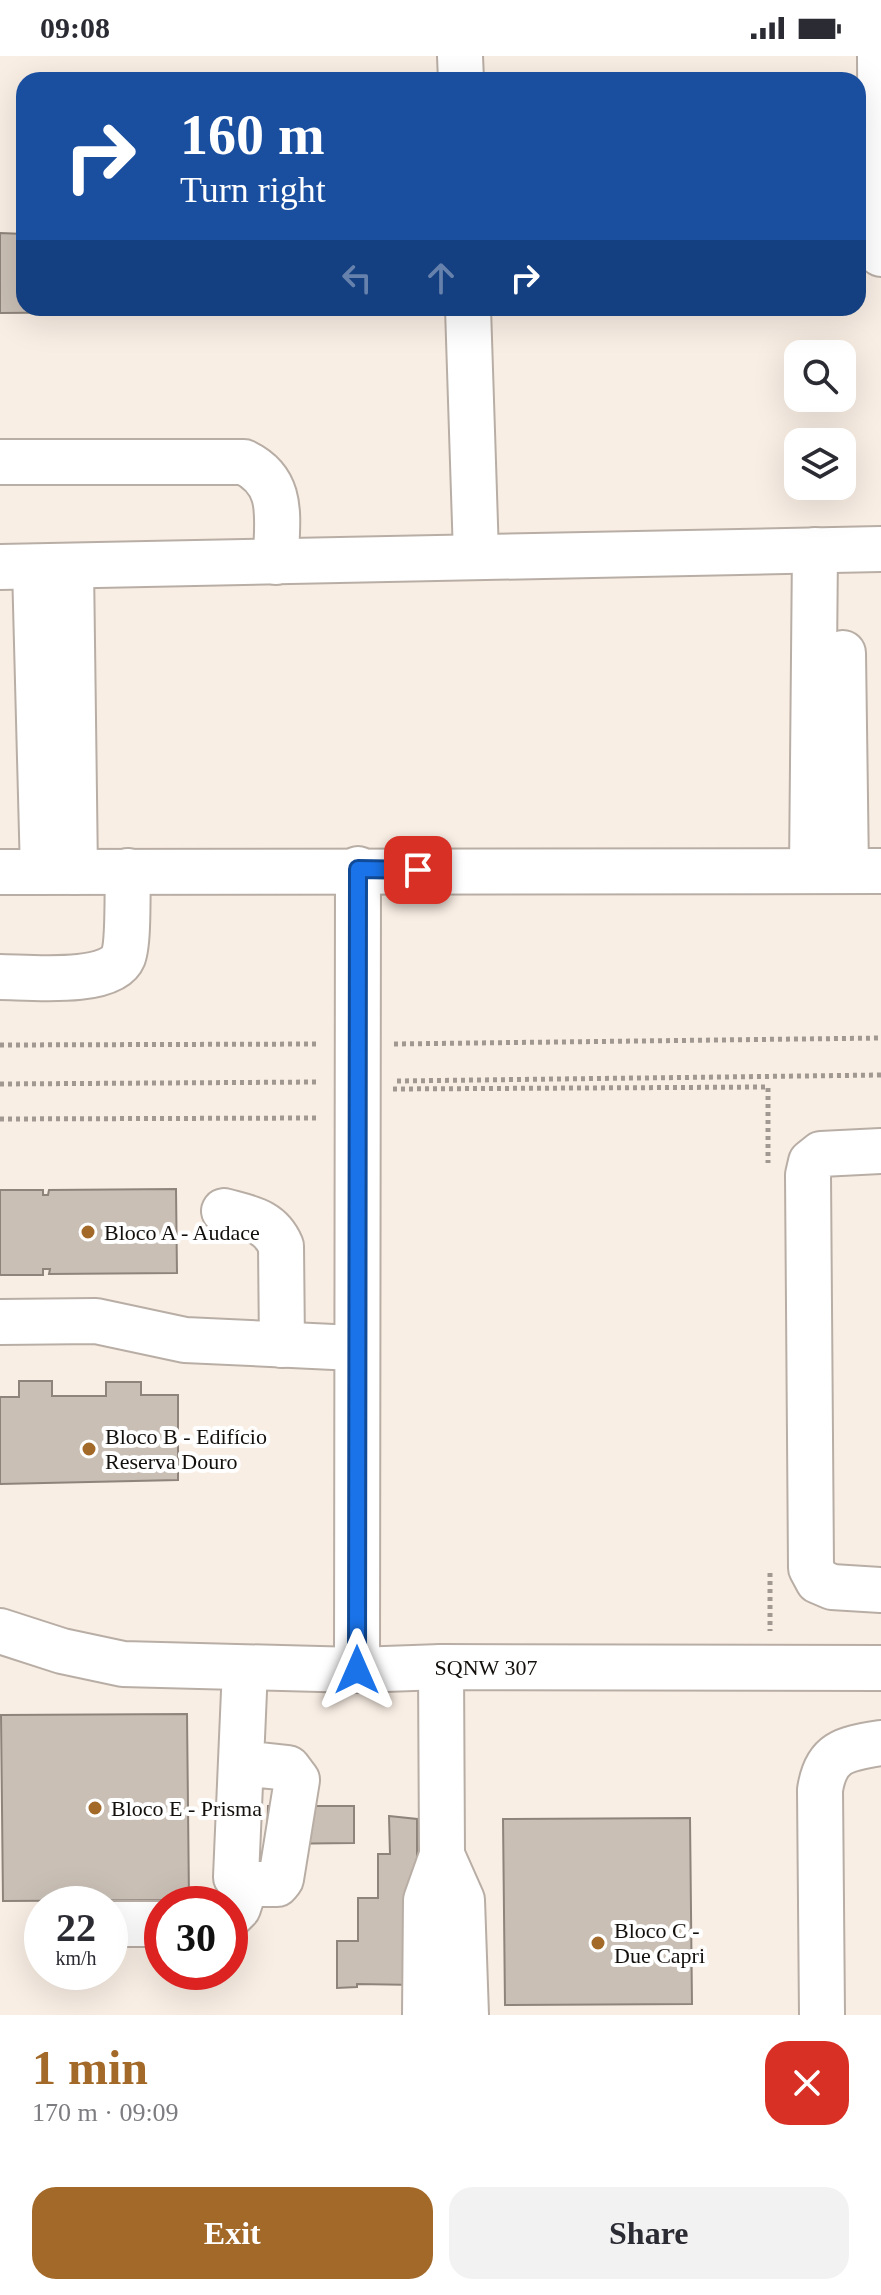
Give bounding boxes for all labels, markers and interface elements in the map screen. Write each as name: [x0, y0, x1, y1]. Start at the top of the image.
text: 09:08: [40, 11, 110, 44]
icon: right: [48, 104, 152, 208]
text: 160 m: [180, 104, 325, 166]
text: Turn right: [180, 170, 326, 210]
icon: left: [335, 256, 379, 300]
icon: ahead: [419, 256, 463, 300]
icon: right: [503, 256, 547, 300]
map controls: [784, 340, 856, 500]
button: search: [784, 340, 856, 412]
button: layers: [784, 428, 856, 500]
pin: [384, 836, 452, 904]
icon: arrive: [396, 848, 440, 892]
place label: Bloco A - Audace: [104, 1220, 260, 1245]
marker: Bloco A - Audace: [79, 1223, 97, 1241]
place label: Bloco B - Edifício Reserva Douro: [105, 1424, 267, 1474]
marker: Bloco B - Edifício Reserva Douro: [80, 1440, 98, 1458]
position arrow: [315, 1628, 399, 1712]
street label: SQNW 307: [435, 1655, 537, 1680]
place label: Bloco E - Prisma: [111, 1796, 262, 1821]
marker: Bloco E - Prisma: [86, 1799, 104, 1817]
speed limit sign: 30: [144, 1886, 248, 1990]
text: 22: [56, 1905, 96, 1950]
place label: Bloco C - Due Capri: [614, 1918, 705, 1968]
marker: Bloco C - Due Capri: [589, 1934, 607, 1952]
text: km/h: [55, 1947, 97, 1969]
text: 1 min: [32, 2041, 148, 2094]
button: close: [765, 2041, 849, 2125]
text: 170 m · 09:09: [32, 2098, 179, 2127]
button: Exit: [32, 2187, 433, 2279]
button: Share: [449, 2187, 849, 2279]

